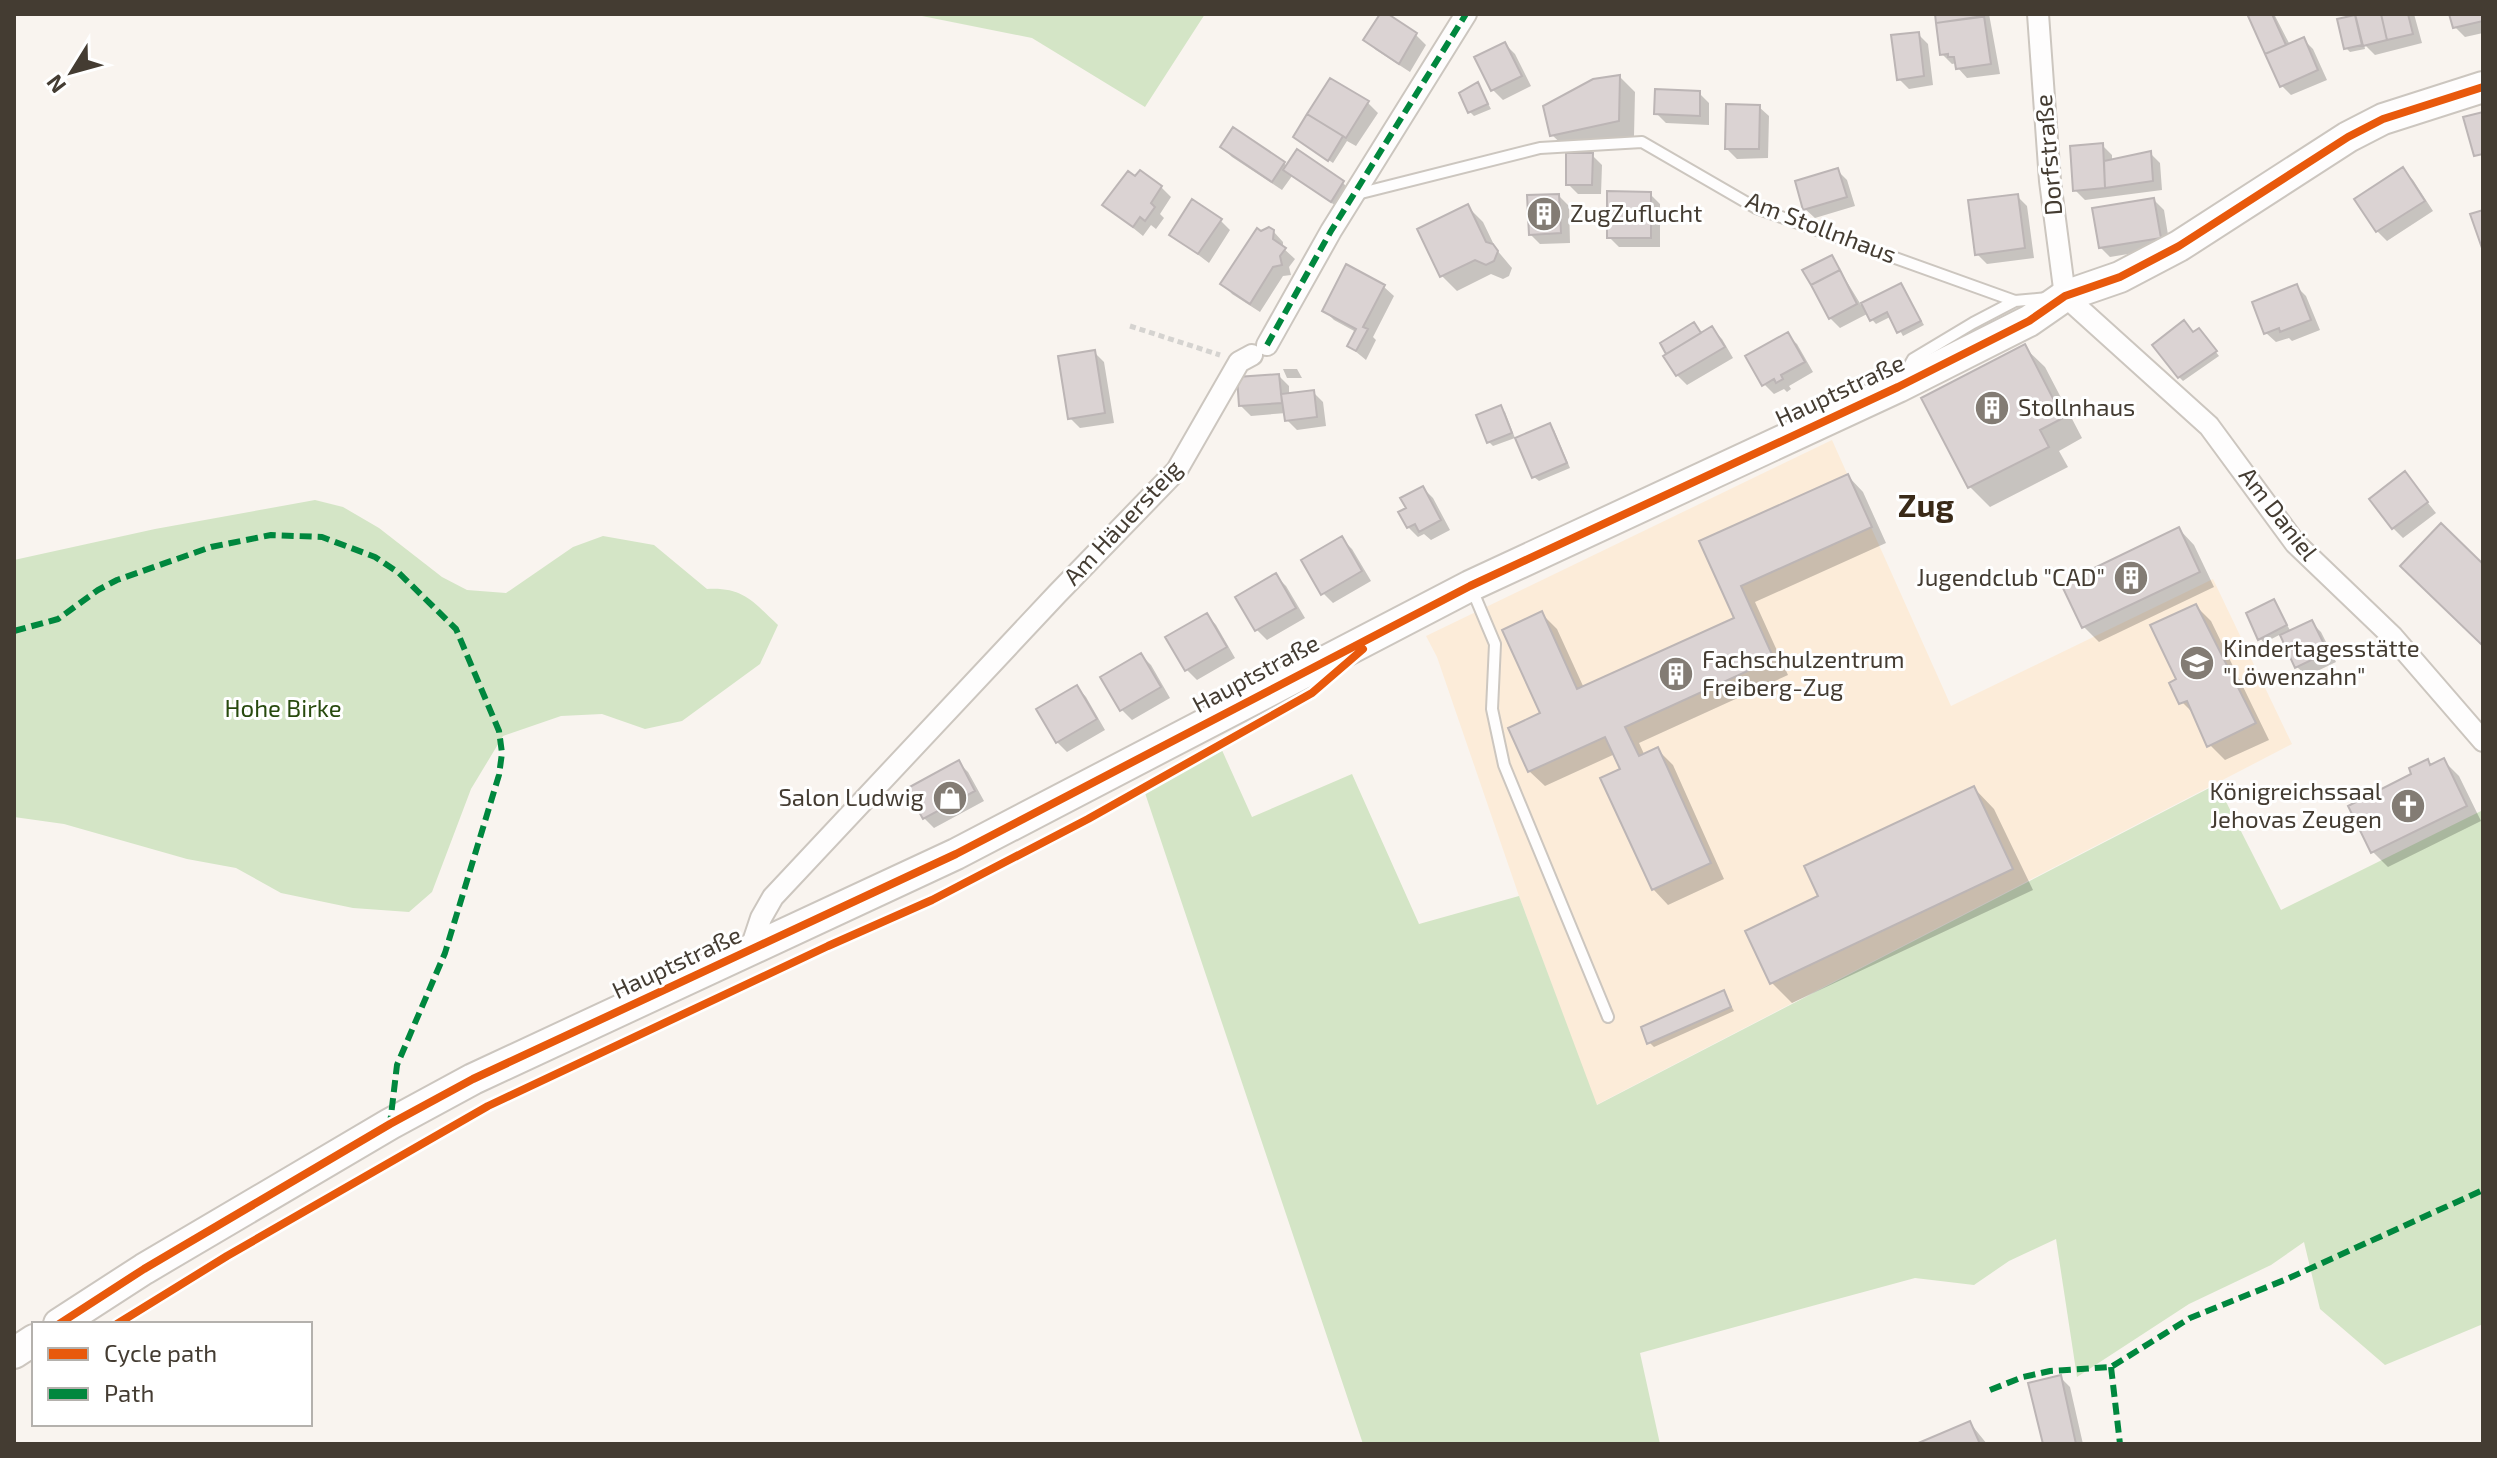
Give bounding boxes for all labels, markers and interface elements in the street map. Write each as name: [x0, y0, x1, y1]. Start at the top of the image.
north arrow: [32, 32, 112, 112]
text: N: [40, 70, 70, 99]
street label: Dorfstraße: [2028, 93, 2067, 217]
street label: Am Stollnhaus: [1742, 185, 1901, 269]
building icon: ZugZuflucht: [1525, 195, 1563, 233]
place label: ZugZuflucht: [1570, 198, 1702, 227]
street label: Hauptstraße: [1770, 347, 1909, 432]
building icon: Stollnhaus: [1973, 389, 2011, 427]
place label: Stollnhaus: [2018, 392, 2135, 421]
street label: Am Häuersteig: [1057, 453, 1187, 590]
street label: Am Daniel: [2234, 461, 2325, 565]
district label: Zug: [1898, 485, 1955, 523]
building icon: Jugendclub "CAD": [2112, 559, 2150, 597]
place label: Jugendclub "CAD": [1917, 562, 2105, 591]
street label: Hauptstraße: [1187, 627, 1324, 718]
place label: Kindertagesstätte "Löwenzahn": [2223, 633, 2420, 690]
place label: Fachschulzentrum Freiberg-Zug: [1702, 644, 1904, 701]
school or university icon: Kindertagesstätte "Löwenzahn": [2178, 644, 2216, 682]
building icon: Fachschulzentrum Freiberg-Zug: [1657, 655, 1695, 693]
park label: Hohe Birke: [224, 693, 342, 722]
place label: Königreichssaal Jehovas Zeugen: [2210, 776, 2382, 833]
shop icon: Salon Ludwig: [931, 779, 969, 817]
place label: Salon Ludwig: [778, 782, 924, 811]
church icon: Königreichssaal Jehovas Zeugen: [2389, 787, 2427, 825]
street label: Hauptstraße: [607, 919, 746, 1004]
legend: [32, 1322, 312, 1426]
text: Cycle path: [104, 1338, 217, 1367]
text: Path: [104, 1378, 154, 1407]

